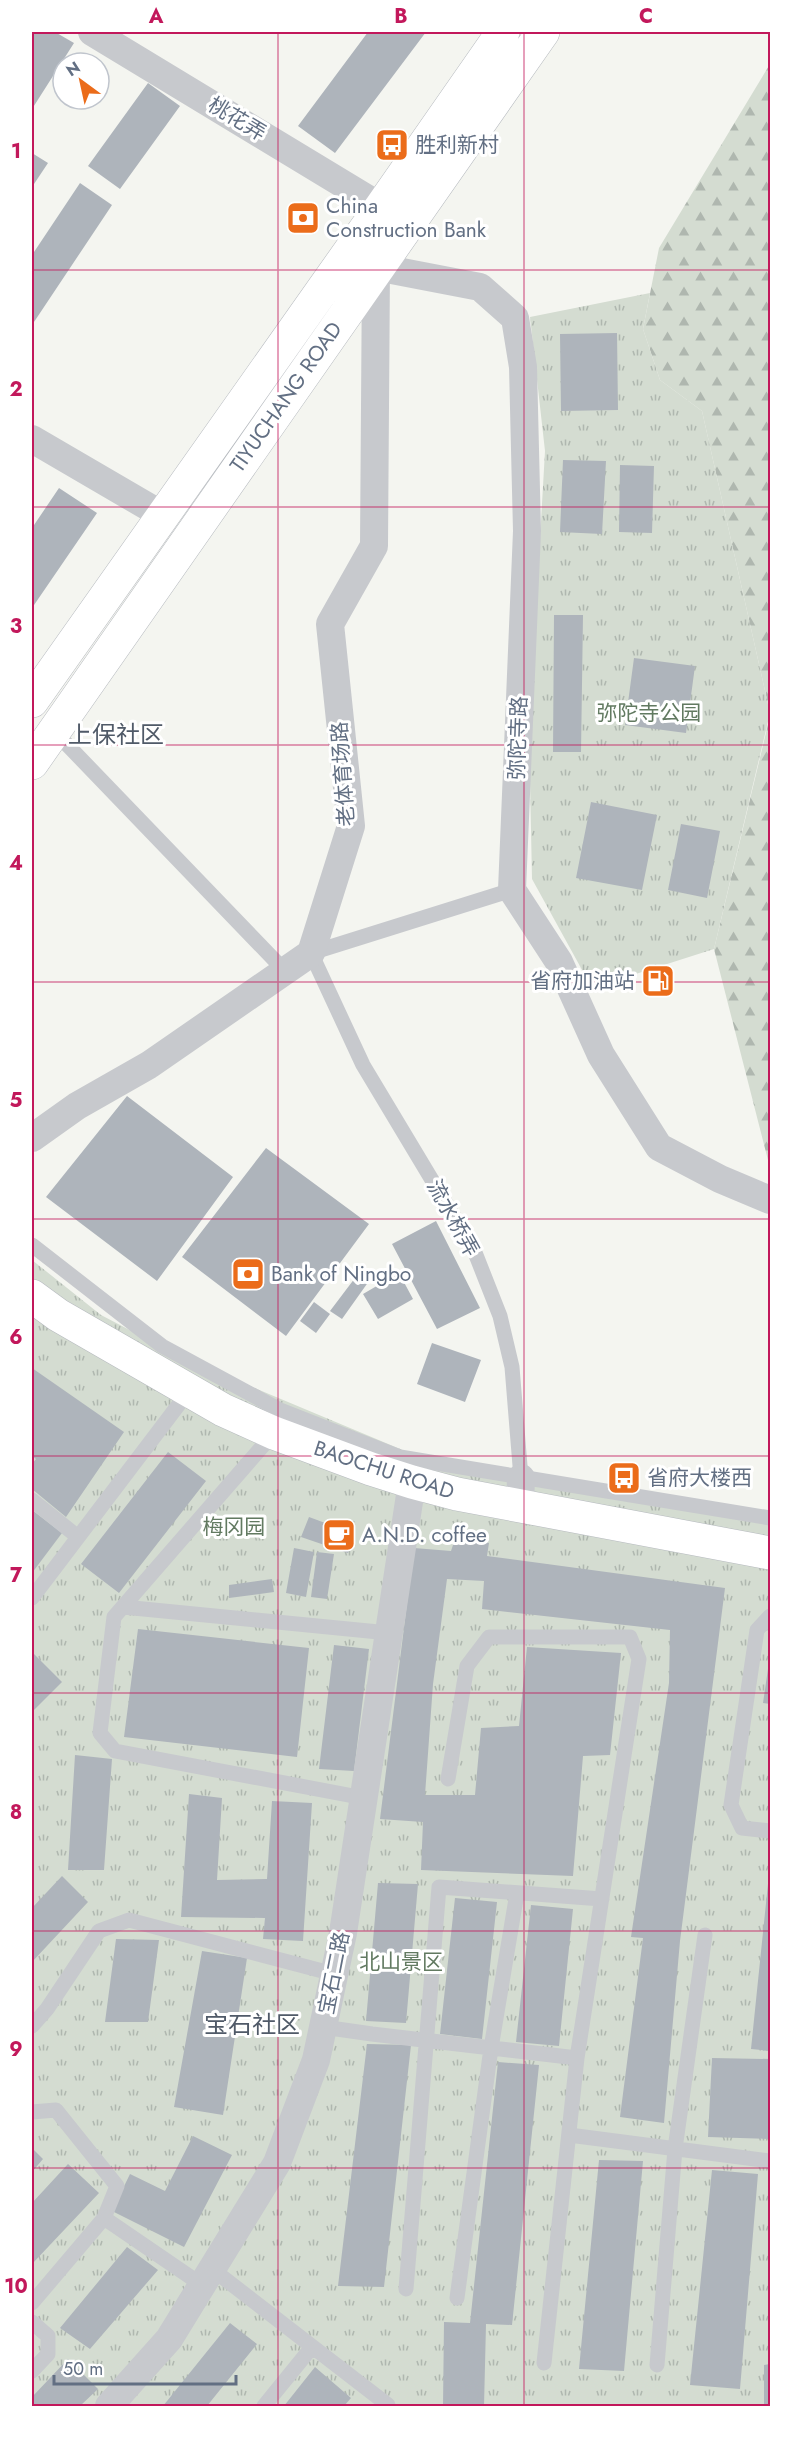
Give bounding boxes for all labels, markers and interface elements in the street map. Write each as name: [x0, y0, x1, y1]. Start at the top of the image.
text: A: [148, 2, 164, 31]
text: B: [394, 2, 408, 31]
text: C: [639, 2, 653, 31]
north arrow: [51, 51, 111, 111]
text: N: [62, 56, 85, 82]
street label: 桃花弄: [202, 90, 272, 148]
bus stop icon: 胜利新村: [374, 127, 410, 163]
place label: 胜利新村: [415, 130, 499, 160]
text: 1: [11, 137, 21, 166]
place label: China Construction Bank: [326, 191, 487, 245]
bank icon: China Construction Bank: [285, 200, 321, 236]
street label: TIYUCHANG ROAD: [223, 316, 349, 478]
text: 2: [9, 375, 23, 404]
text: 3: [10, 612, 22, 641]
street label: 弥陀寺路: [502, 696, 534, 780]
park label: 弥陀寺公园: [597, 698, 702, 728]
district label: 上保社区: [68, 717, 164, 752]
street label: 老体育场路: [324, 721, 362, 827]
text: 4: [9, 849, 23, 878]
fuel station icon: 省府加油站: [640, 963, 676, 999]
place label: 省府加油站: [530, 966, 635, 996]
text: 5: [10, 1086, 23, 1115]
street label: 流水桥弄: [420, 1174, 486, 1262]
bank icon: Bank of Ningbo: [230, 1256, 266, 1292]
place label: Bank of Ningbo: [271, 1259, 411, 1289]
text: 6: [9, 1323, 23, 1352]
street label: BAOCHU ROAD: [310, 1433, 458, 1507]
bus stop icon: 省府大楼西: [606, 1460, 642, 1496]
place label: 省府大楼西: [647, 1463, 752, 1493]
park label: 梅冈园: [203, 1512, 266, 1542]
cafe icon: A.N.D. coffee: [321, 1517, 357, 1553]
place label: A.N.D. coffee: [362, 1520, 487, 1550]
text: 7: [10, 1561, 23, 1590]
text: 8: [10, 1798, 22, 1827]
street label: 宝石二路: [311, 1929, 357, 2017]
park label: 北山景区: [359, 1947, 443, 1977]
district label: 宝石社区: [204, 2007, 300, 2042]
text: 9: [9, 2035, 23, 2064]
text: 10: [4, 2272, 28, 2301]
scale bar: [54, 2348, 236, 2386]
text: 50 m: [63, 2356, 103, 2382]

